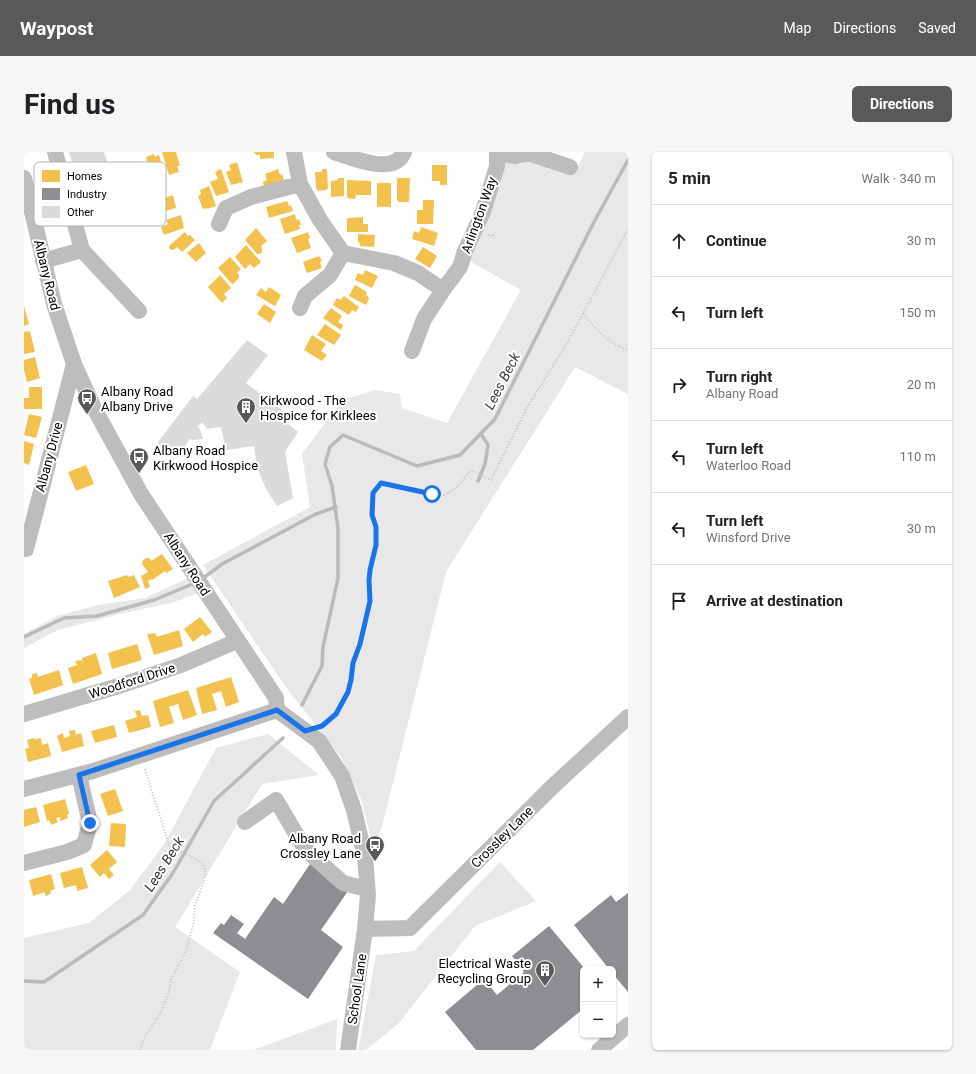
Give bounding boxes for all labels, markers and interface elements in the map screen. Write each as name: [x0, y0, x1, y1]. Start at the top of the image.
text: Waypost: [20, 17, 94, 40]
text: Map: [784, 20, 811, 36]
text: Directions: [833, 20, 896, 36]
text: Saved: [918, 20, 956, 36]
button: Directions: [852, 86, 952, 122]
text: Find us: [24, 88, 115, 121]
legend: [34, 162, 166, 226]
text: 5 min: [668, 168, 711, 188]
text: Homes: [67, 170, 103, 183]
text: Walk · 340 m: [861, 171, 936, 186]
street label: Arlington Way: [458, 175, 500, 255]
text: Industry: [67, 188, 107, 201]
text: Other: [67, 206, 94, 219]
icon: ahead: [668, 230, 690, 252]
text: Continue: [706, 232, 767, 250]
text: 30 m: [907, 233, 936, 248]
street label: Albany Road: [31, 238, 63, 312]
icon: left: [668, 302, 690, 324]
text: Turn left: [706, 304, 763, 322]
text: 150 m: [899, 305, 936, 320]
water label: Lees Beck: [481, 349, 524, 412]
text: Turn right: [706, 368, 772, 386]
icon: right: [668, 374, 690, 396]
text: 20 m: [907, 377, 936, 392]
place label: Albany Road Albany Drive: [101, 384, 173, 414]
text: Albany Road: [706, 386, 778, 401]
bus stop icon: Albany Road Albany Drive: [76, 387, 98, 415]
place label: Kirkwood - The Hospice for Kirklees: [260, 393, 377, 423]
building icon: Kirkwood - The Hospice for Kirklees: [235, 396, 257, 424]
street label: Albany Drive: [32, 420, 66, 494]
text: Turn left: [706, 440, 763, 458]
place label: Albany Road Kirkwood Hospice: [153, 443, 258, 473]
bus stop icon: Albany Road Kirkwood Hospice: [128, 446, 150, 474]
icon: left: [668, 446, 690, 468]
text: 110 m: [899, 449, 936, 464]
text: Waterloo Road: [706, 458, 791, 473]
route start: [423, 485, 441, 503]
text: Turn left: [706, 512, 763, 530]
icon: left: [668, 518, 690, 540]
text: 30 m: [907, 521, 936, 536]
street label: Albany Road: [161, 530, 213, 598]
text: Winsford Drive: [706, 530, 791, 545]
icon: arrive: [668, 590, 690, 612]
text: Arrive at destination: [706, 592, 843, 610]
street label: Woodford Drive: [87, 660, 177, 702]
street label: Crossley Lane: [468, 803, 536, 871]
route end: [81, 814, 99, 832]
place label: Albany Road Crossley Lane: [280, 831, 361, 861]
water label: Lees Beck: [141, 833, 188, 894]
bus stop icon: Albany Road Crossley Lane: [364, 834, 386, 862]
street label: School Lane: [345, 953, 369, 1025]
place label: Electrical Waste Recycling Group: [437, 956, 531, 986]
building icon: Electrical Waste Recycling Group: [534, 959, 556, 987]
map controls: [580, 966, 616, 1038]
button: +: [580, 966, 616, 1002]
button: −: [580, 1002, 616, 1038]

